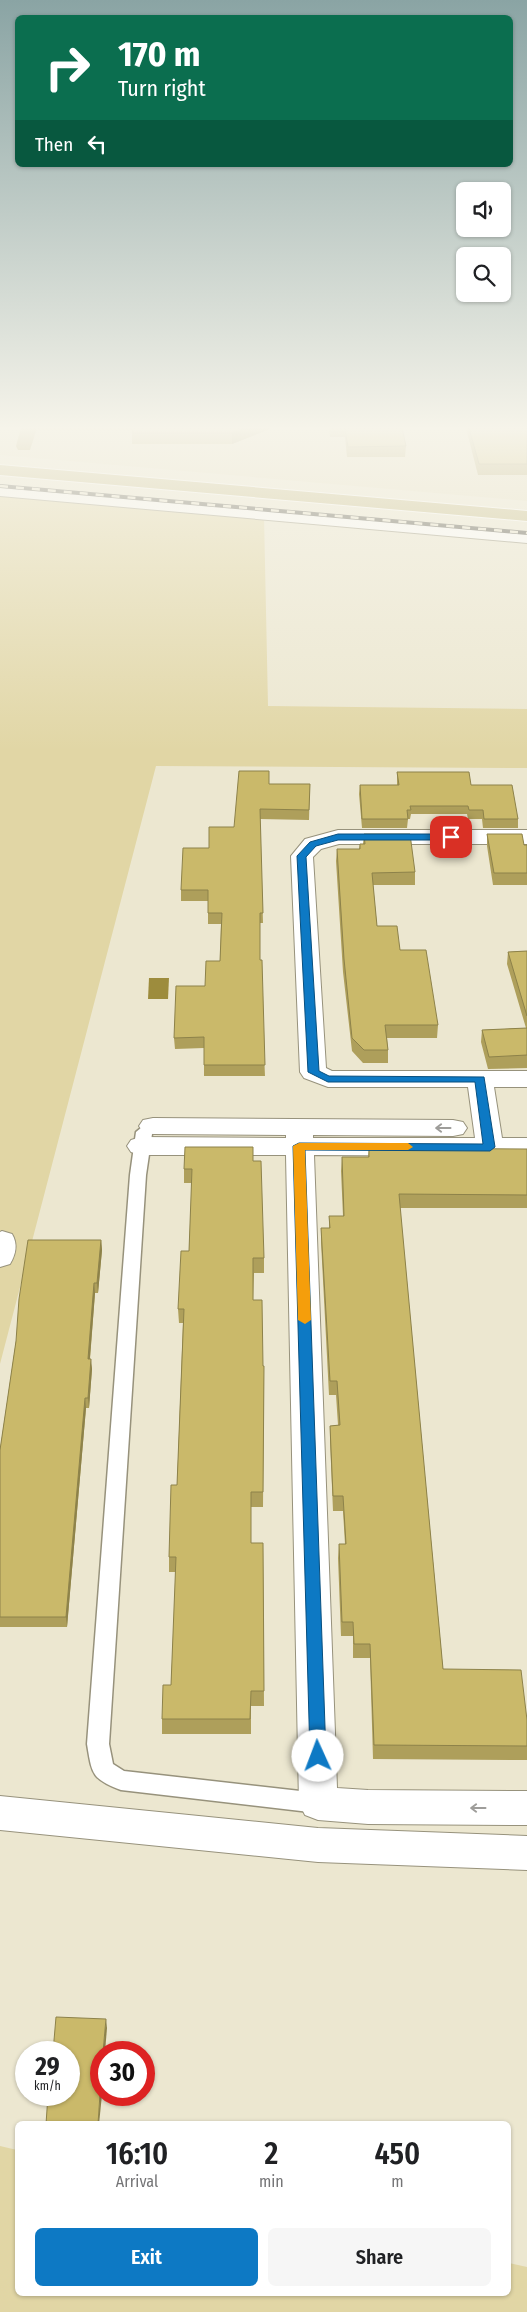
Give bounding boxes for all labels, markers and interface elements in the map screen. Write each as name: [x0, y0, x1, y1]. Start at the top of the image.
text: 170 m: [118, 33, 201, 75]
icon: right: [35, 35, 100, 100]
text: Turn right: [118, 75, 206, 102]
icon: left: [83, 130, 111, 158]
text: Then: [35, 133, 73, 156]
map controls: [456, 182, 511, 302]
button: sound: [456, 182, 511, 237]
button: search: [456, 247, 511, 302]
pin: [430, 816, 472, 858]
icon: arrive: [437, 823, 465, 851]
one-way arrow: [436, 1123, 452, 1133]
position arrow: [291, 1729, 343, 1781]
one-way arrow: [471, 1803, 487, 1813]
speed limit sign: 30: [90, 2041, 155, 2106]
text: 29: [35, 2052, 60, 2082]
text: km/h: [34, 2079, 61, 2093]
text: 16:10: [106, 2136, 168, 2172]
text: 2: [265, 2136, 278, 2172]
text: 450: [375, 2136, 420, 2172]
text: Arrival: [116, 2172, 158, 2191]
text: min: [259, 2172, 284, 2191]
text: m: [391, 2172, 404, 2191]
button: Exit: [35, 2228, 258, 2286]
button: Share: [268, 2228, 491, 2286]

